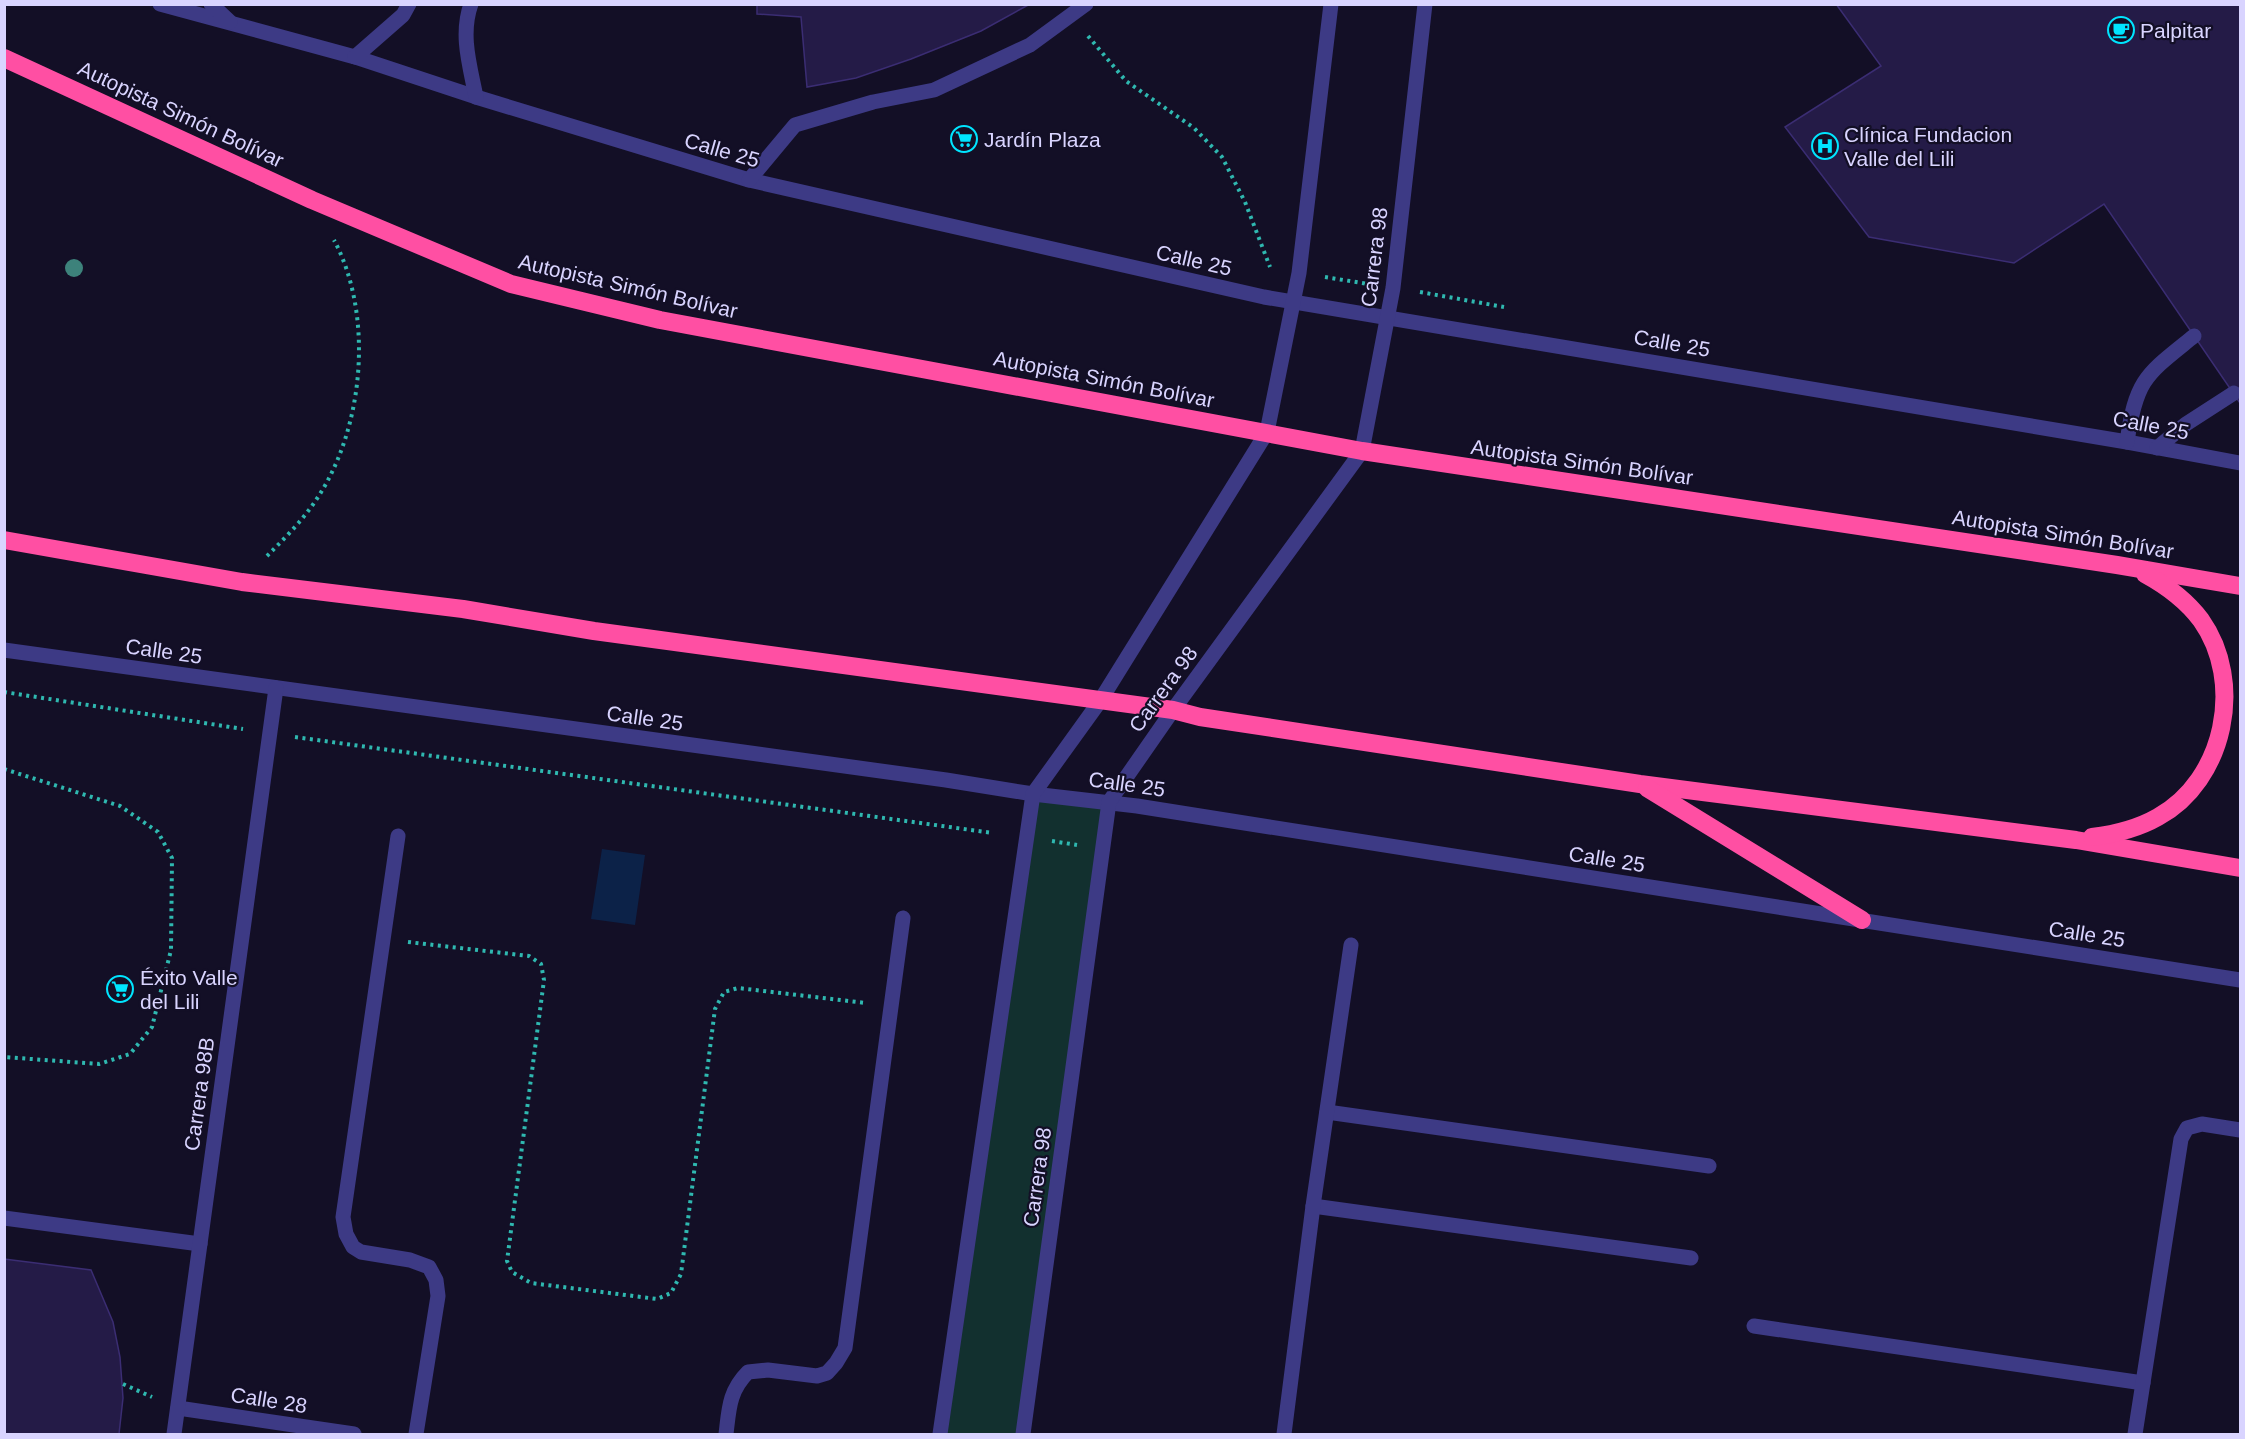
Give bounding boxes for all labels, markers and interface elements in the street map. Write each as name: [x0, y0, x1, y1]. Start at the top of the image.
cafe icon: Palpitar: [2106, 15, 2136, 45]
place label: Palpitar: [2140, 19, 2211, 42]
street label: Autopista Simón Bolívar: [75, 56, 287, 172]
place label: Clínica Fundacion Valle del Lili: [1844, 123, 2012, 170]
supermarket icon: Jardín Plaza: [949, 124, 979, 154]
street label: Calle 25: [682, 128, 762, 172]
place label: Jardín Plaza: [984, 128, 1101, 151]
hospital icon: Clínica Fundacion Valle del Lili: [1810, 131, 1840, 161]
street label: Carrera 98: [1356, 206, 1392, 308]
street label: Calle 25: [1154, 240, 1234, 280]
street label: Autopista Simón Bolívar: [516, 250, 740, 322]
street label: Calle 25: [1632, 325, 1712, 361]
street label: Autopista Simón Bolívar: [992, 346, 1216, 412]
street label: Calle 25: [2111, 406, 2191, 444]
street label: Autopista Simón Bolívar: [1469, 435, 1695, 489]
street label: Autopista Simón Bolívar: [1951, 505, 2175, 563]
street label: Calle 25: [124, 634, 204, 668]
street label: Carrera 98: [1124, 642, 1202, 736]
street label: Calle 25: [605, 701, 685, 735]
street label: Calle 25: [1087, 767, 1167, 801]
street label: Calle 25: [1567, 842, 1647, 876]
street label: Calle 25: [2047, 917, 2127, 951]
place label: Éxito Valle del Lili: [140, 966, 238, 1013]
supermarket icon: Éxito Valle del Lili: [105, 974, 135, 1004]
street label: Carrera 98B: [180, 1036, 218, 1152]
street label: Carrera 98: [1019, 1126, 1055, 1228]
street label: Calle 28: [229, 1383, 309, 1417]

